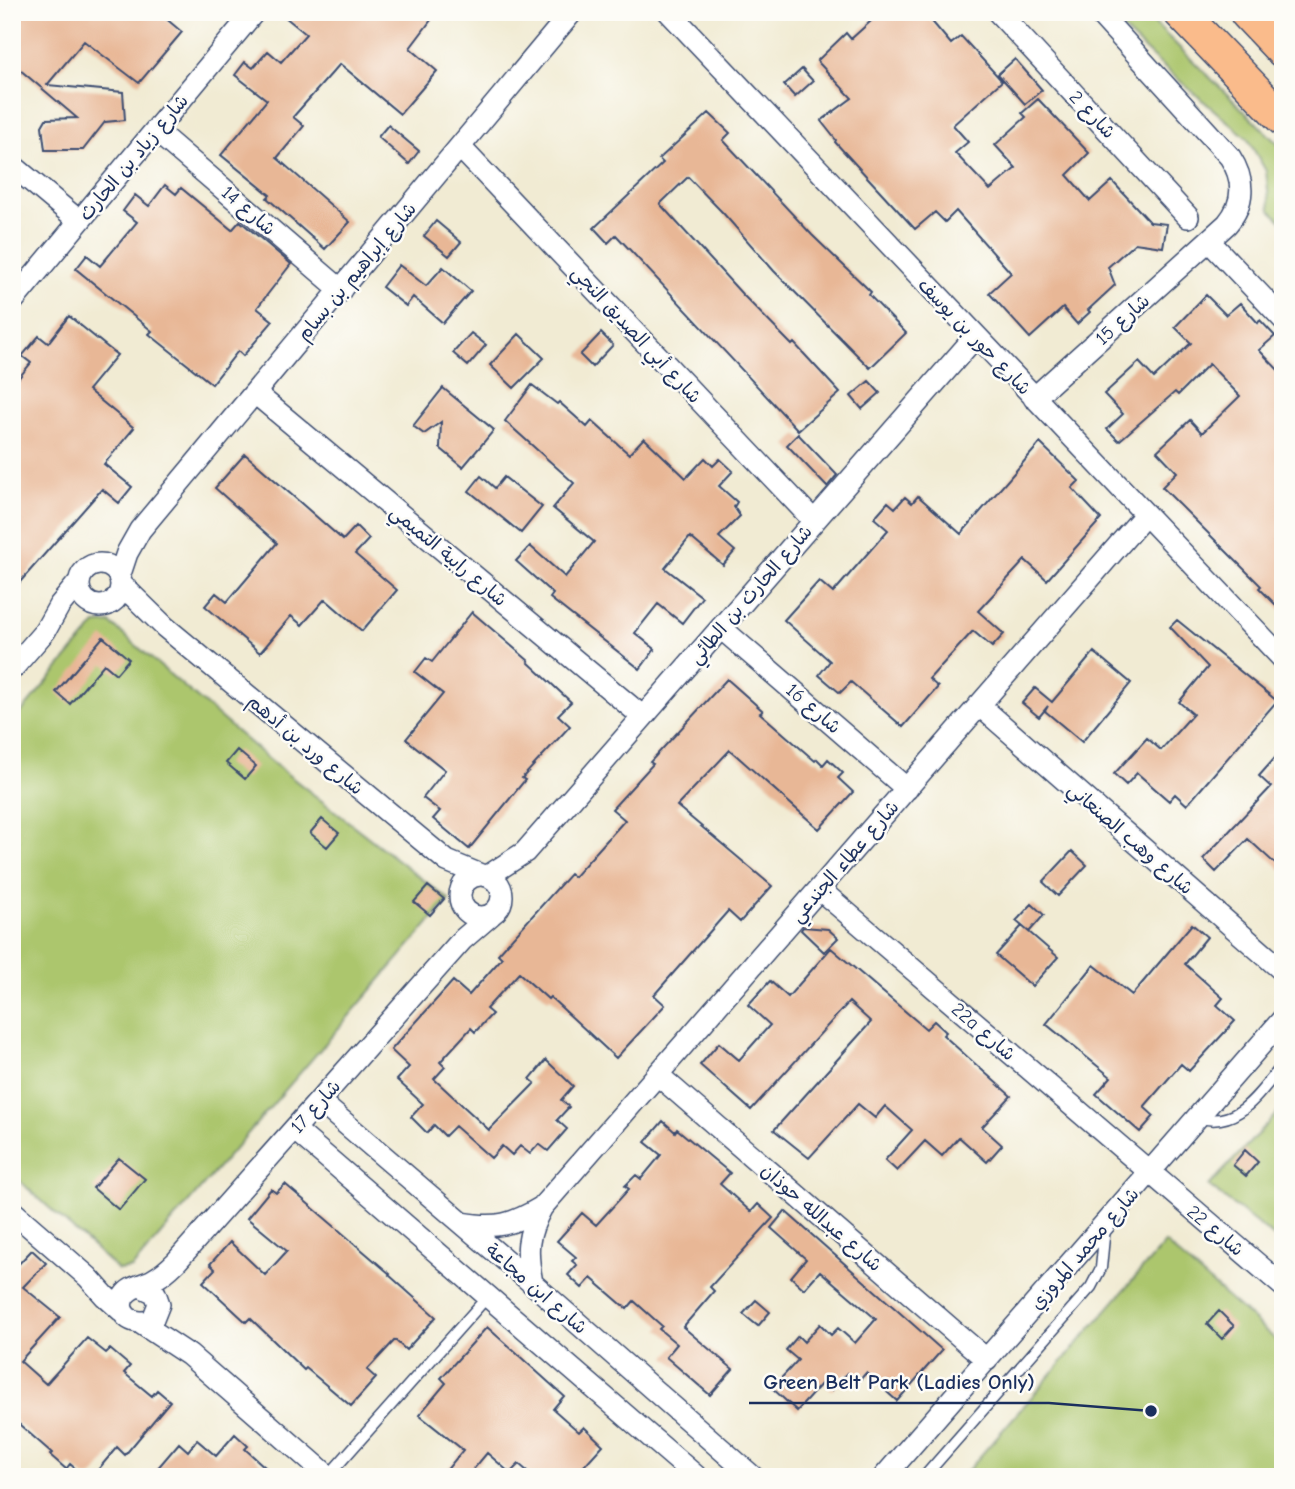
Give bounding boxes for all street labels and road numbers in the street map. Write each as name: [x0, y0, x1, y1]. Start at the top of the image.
street label: شارع 2: [1063, 86, 1120, 145]
street label: شارع زياد بن الحارث: [75, 90, 195, 227]
street label: شارع 14: [216, 181, 280, 242]
street label: شارع إبراهيم بن بسام: [293, 198, 423, 347]
street label: شارع أبي الصديق النجي: [563, 261, 706, 411]
street label: شارع حور بن يوسف: [912, 274, 1035, 401]
street label: شارع 15: [1091, 290, 1156, 351]
street label: شارع رابية التميمي: [382, 501, 511, 615]
street label: شارع الحارث بن الطائي: [685, 521, 821, 672]
street label: شارع 16: [780, 679, 845, 740]
street label: شارع ورد بن أدهم: [241, 690, 368, 802]
street label: شارع وهب الصنعاني: [1060, 778, 1198, 903]
street label: شارع عطاء الجندعي: [786, 796, 907, 930]
street label: 22a شارع: [946, 998, 1020, 1067]
street label: شارع 17: [286, 1076, 347, 1139]
street label: شارع عبدالله حوذان: [755, 1159, 886, 1278]
street label: شارع محمد المروزي: [1026, 1183, 1146, 1316]
street label: شارع 22: [1181, 1201, 1248, 1262]
street label: شارع ابن مجاعة: [480, 1239, 591, 1340]

